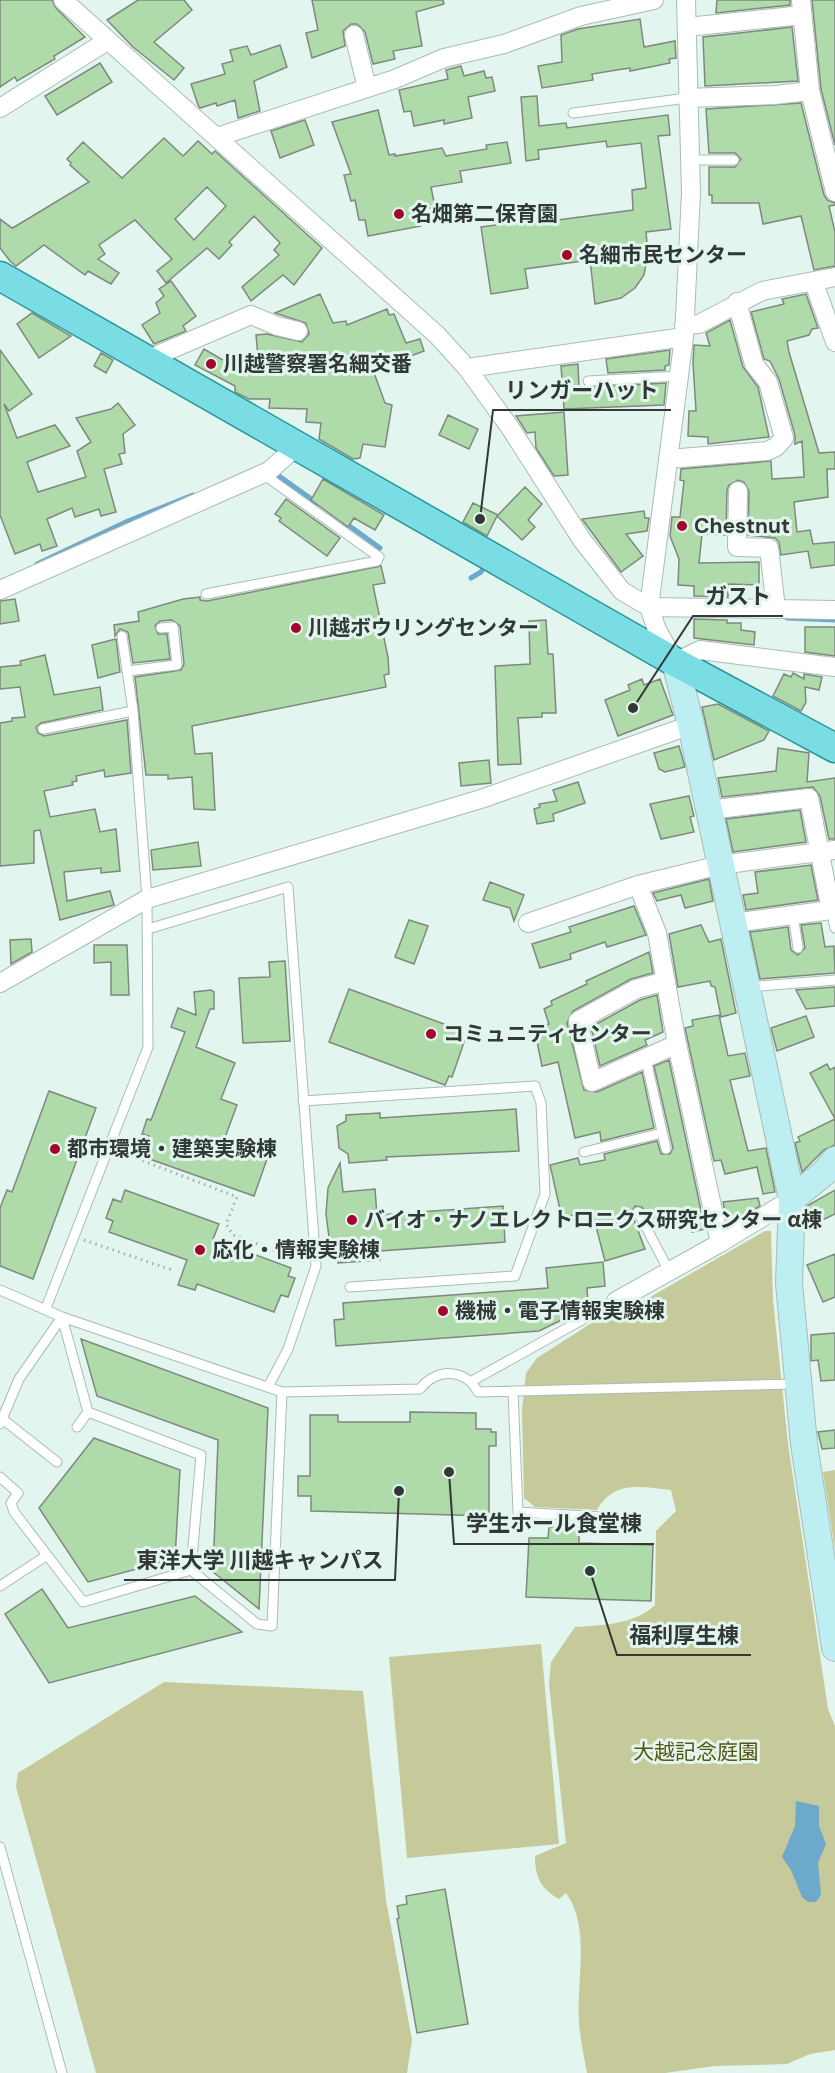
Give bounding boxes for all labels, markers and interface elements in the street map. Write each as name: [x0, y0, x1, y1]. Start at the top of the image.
place label: 名畑第二保育園: [411, 200, 558, 228]
marker: 名畑第二保育園: [392, 207, 406, 221]
place label: 名細市民センター: [579, 241, 747, 269]
marker: 名細市民センター: [560, 248, 574, 262]
place label: 川越警察署名細交番: [223, 350, 412, 378]
marker: 川越警察署名細交番: [204, 357, 218, 371]
callout: リンガーハット: [493, 370, 671, 410]
text: リンガーハット: [505, 376, 659, 405]
place label: Chestnut: [694, 512, 790, 540]
marker: Chestnut: [675, 519, 689, 533]
callout: ガスト: [693, 576, 783, 616]
text: ガスト: [705, 582, 771, 611]
place label: 川越ボウリングセンター: [308, 614, 539, 642]
marker: 川越ボウリングセンター: [289, 621, 303, 635]
place label: コミュニティセンター: [443, 1020, 652, 1048]
marker: コミュニティセンター: [424, 1027, 438, 1041]
place label: 都市環境・建築実験棟: [67, 1135, 277, 1163]
marker: 都市環境・建築実験棟: [48, 1142, 62, 1156]
place label: バイオ・ナノエレクトロニクス研究センター α棟: [364, 1206, 822, 1234]
marker: バイオ・ナノエレクトロニクス研究センター α棟: [345, 1213, 359, 1227]
place label: 応化・情報実験棟: [212, 1236, 380, 1264]
marker: 応化・情報実験棟: [193, 1243, 207, 1257]
place label: 機械・電子情報実験棟: [455, 1297, 665, 1325]
marker: 機械・電子情報実験棟: [436, 1304, 450, 1318]
callout: 学生ホール食堂棟: [454, 1504, 654, 1544]
text: 学生ホール食堂棟: [466, 1509, 642, 1538]
callout: 東洋大学 川越キャンパス: [124, 1540, 395, 1580]
text: 東洋大学 川越キャンパス: [136, 1546, 384, 1575]
callout: 福利厚生棟: [617, 1615, 751, 1655]
text: 福利厚生棟: [629, 1621, 739, 1650]
park label: 大越記念庭園: [633, 1738, 759, 1766]

